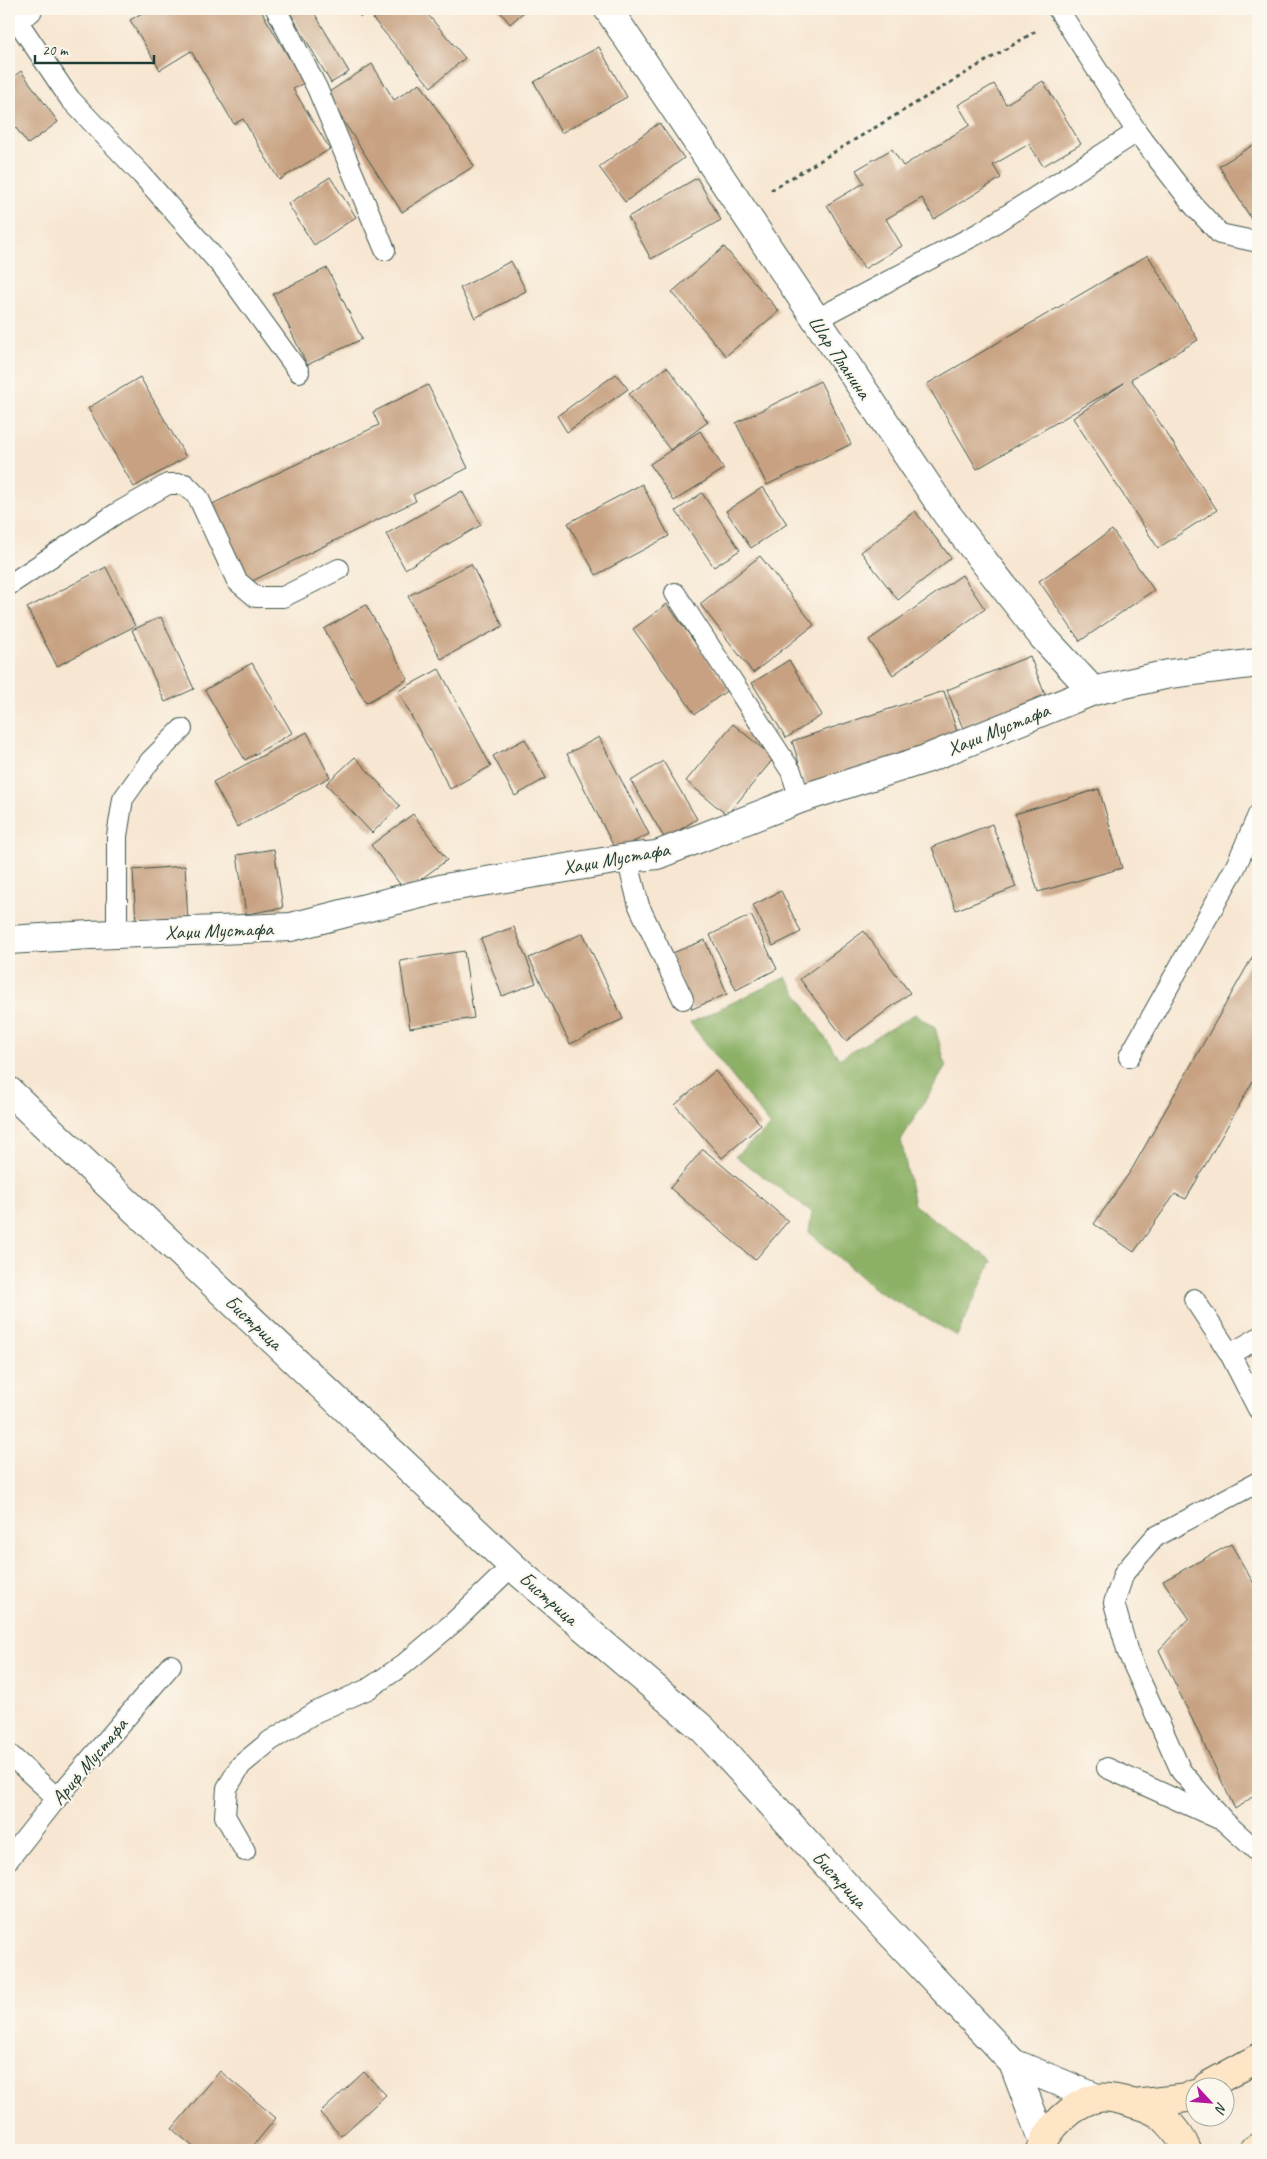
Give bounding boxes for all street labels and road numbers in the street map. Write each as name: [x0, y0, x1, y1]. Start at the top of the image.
street label: Шар Планина: [802, 311, 877, 405]
street label: Хаџи Мустафа: [943, 697, 1054, 761]
street label: Хаџи Мустафа: [561, 837, 673, 880]
street label: Хаџи Мустафа: [165, 916, 275, 945]
street label: Бистрица: [220, 1289, 289, 1357]
street label: Бистрица: [514, 1566, 585, 1632]
street label: Ариф Мустафа: [46, 1712, 134, 1810]
street label: Бистрица: [807, 1845, 874, 1915]

